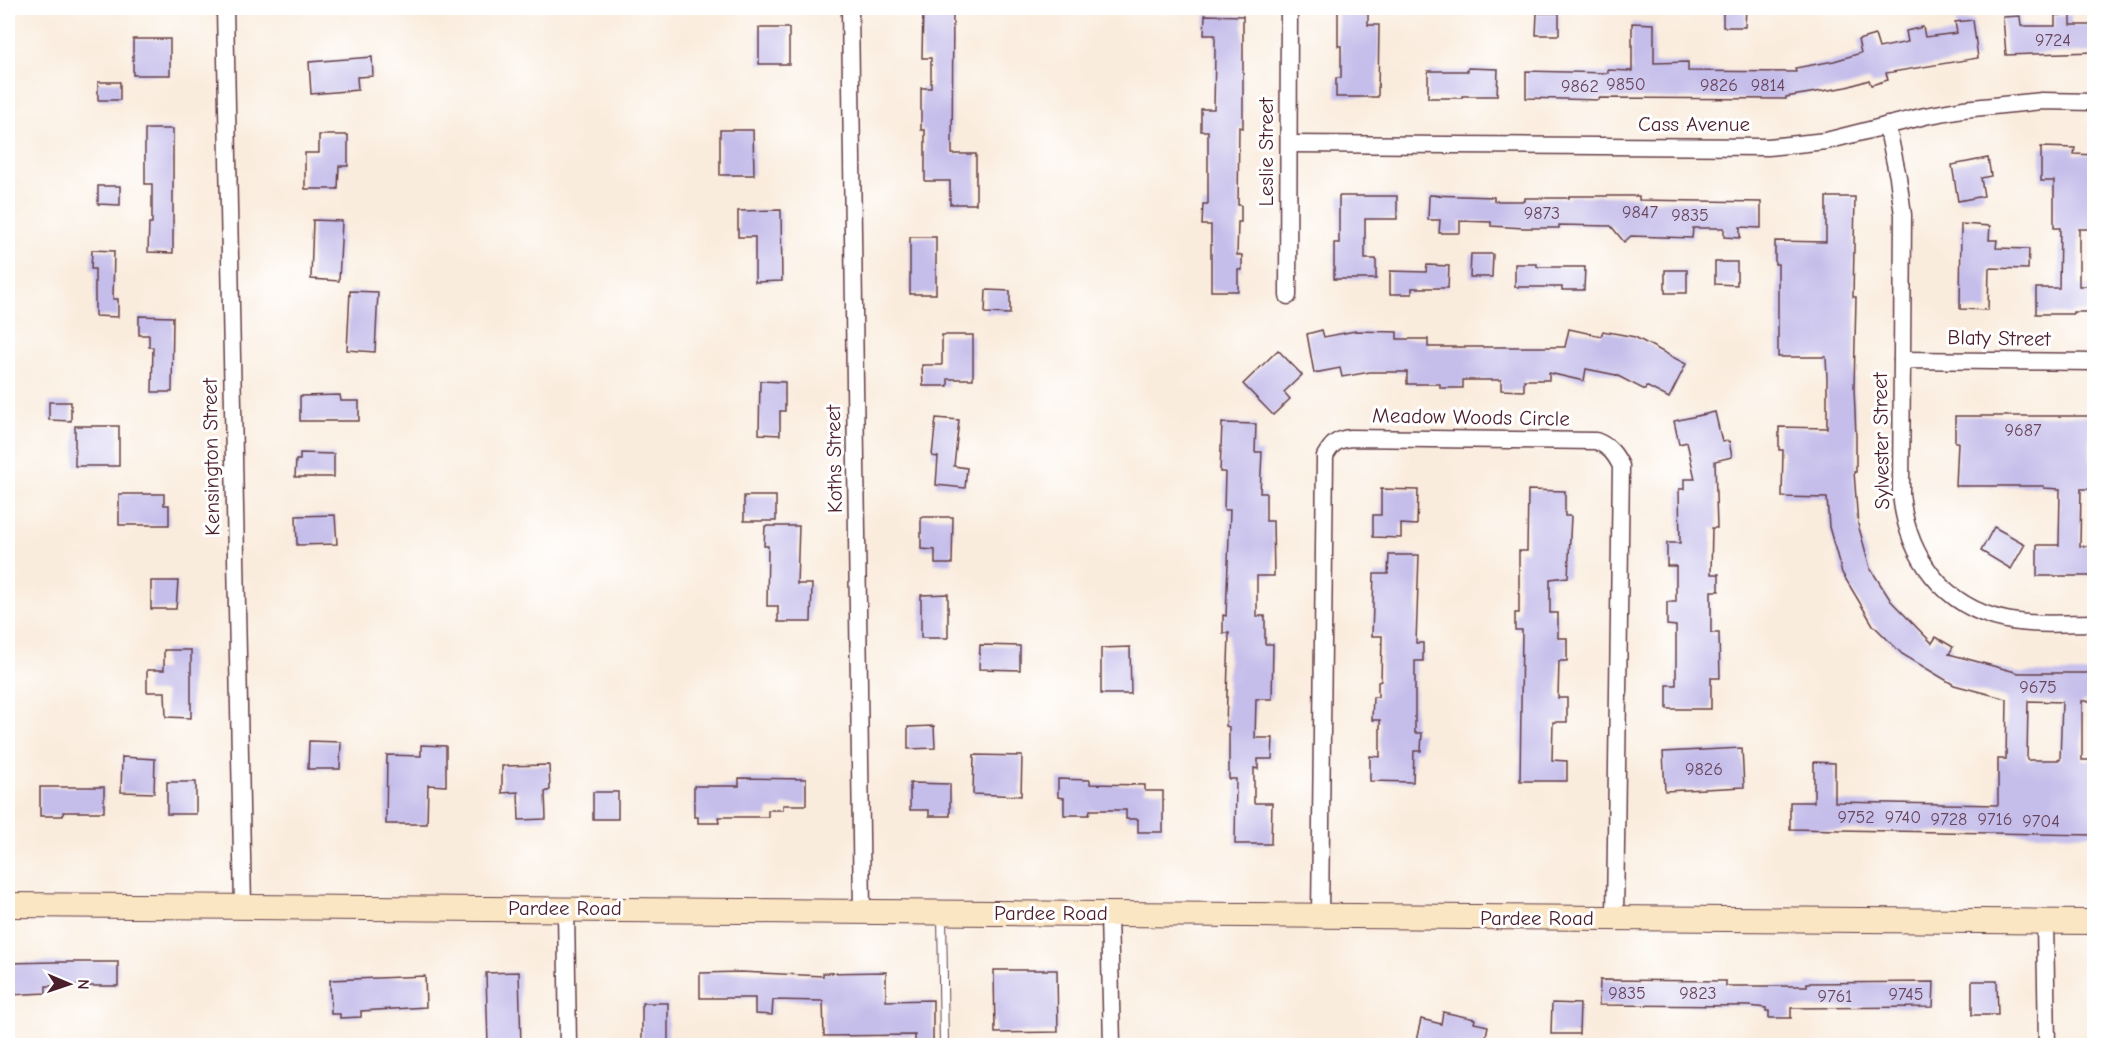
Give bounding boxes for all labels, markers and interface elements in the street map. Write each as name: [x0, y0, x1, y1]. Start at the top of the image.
house number: 9724: [2035, 30, 2071, 51]
house number: 9850: [1606, 74, 1646, 95]
house number: 9826: [1700, 75, 1738, 96]
house number: 9814: [1751, 75, 1785, 96]
house number: 9862: [1561, 76, 1599, 97]
street label: Leslie Street: [1254, 97, 1278, 206]
street label: Cass Avenue: [1638, 112, 1750, 136]
house number: 9847: [1622, 202, 1659, 223]
house number: 9873: [1524, 203, 1560, 224]
house number: 9835: [1671, 205, 1709, 226]
street label: Blaty Street: [1947, 325, 2052, 351]
street label: Sylvester Street: [1868, 371, 1894, 510]
street label: Kensington Street: [198, 377, 224, 536]
street label: Meadow Woods Circle: [1372, 403, 1570, 431]
street label: Koths Street: [821, 404, 847, 513]
house number: 9687: [2004, 420, 2042, 441]
house number: 9675: [2019, 677, 2057, 698]
house number: 9826: [1685, 759, 1723, 780]
house number: 9752: [1837, 807, 1875, 828]
house number: 9740: [1885, 807, 1921, 828]
house number: 9728: [1931, 809, 1967, 830]
house number: 9716: [1978, 809, 2012, 830]
house number: 9704: [2022, 811, 2060, 832]
street label: Pardee Road: [508, 896, 622, 920]
street label: Pardee Road: [994, 901, 1108, 925]
street label: Pardee Road: [1480, 906, 1594, 930]
north arrow: [39, 954, 99, 1014]
text: N: [74, 979, 92, 990]
house number: 9835: [1608, 983, 1646, 1004]
house number: 9823: [1679, 983, 1717, 1004]
house number: 9745: [1888, 984, 1924, 1005]
house number: 9761: [1818, 986, 1852, 1007]

